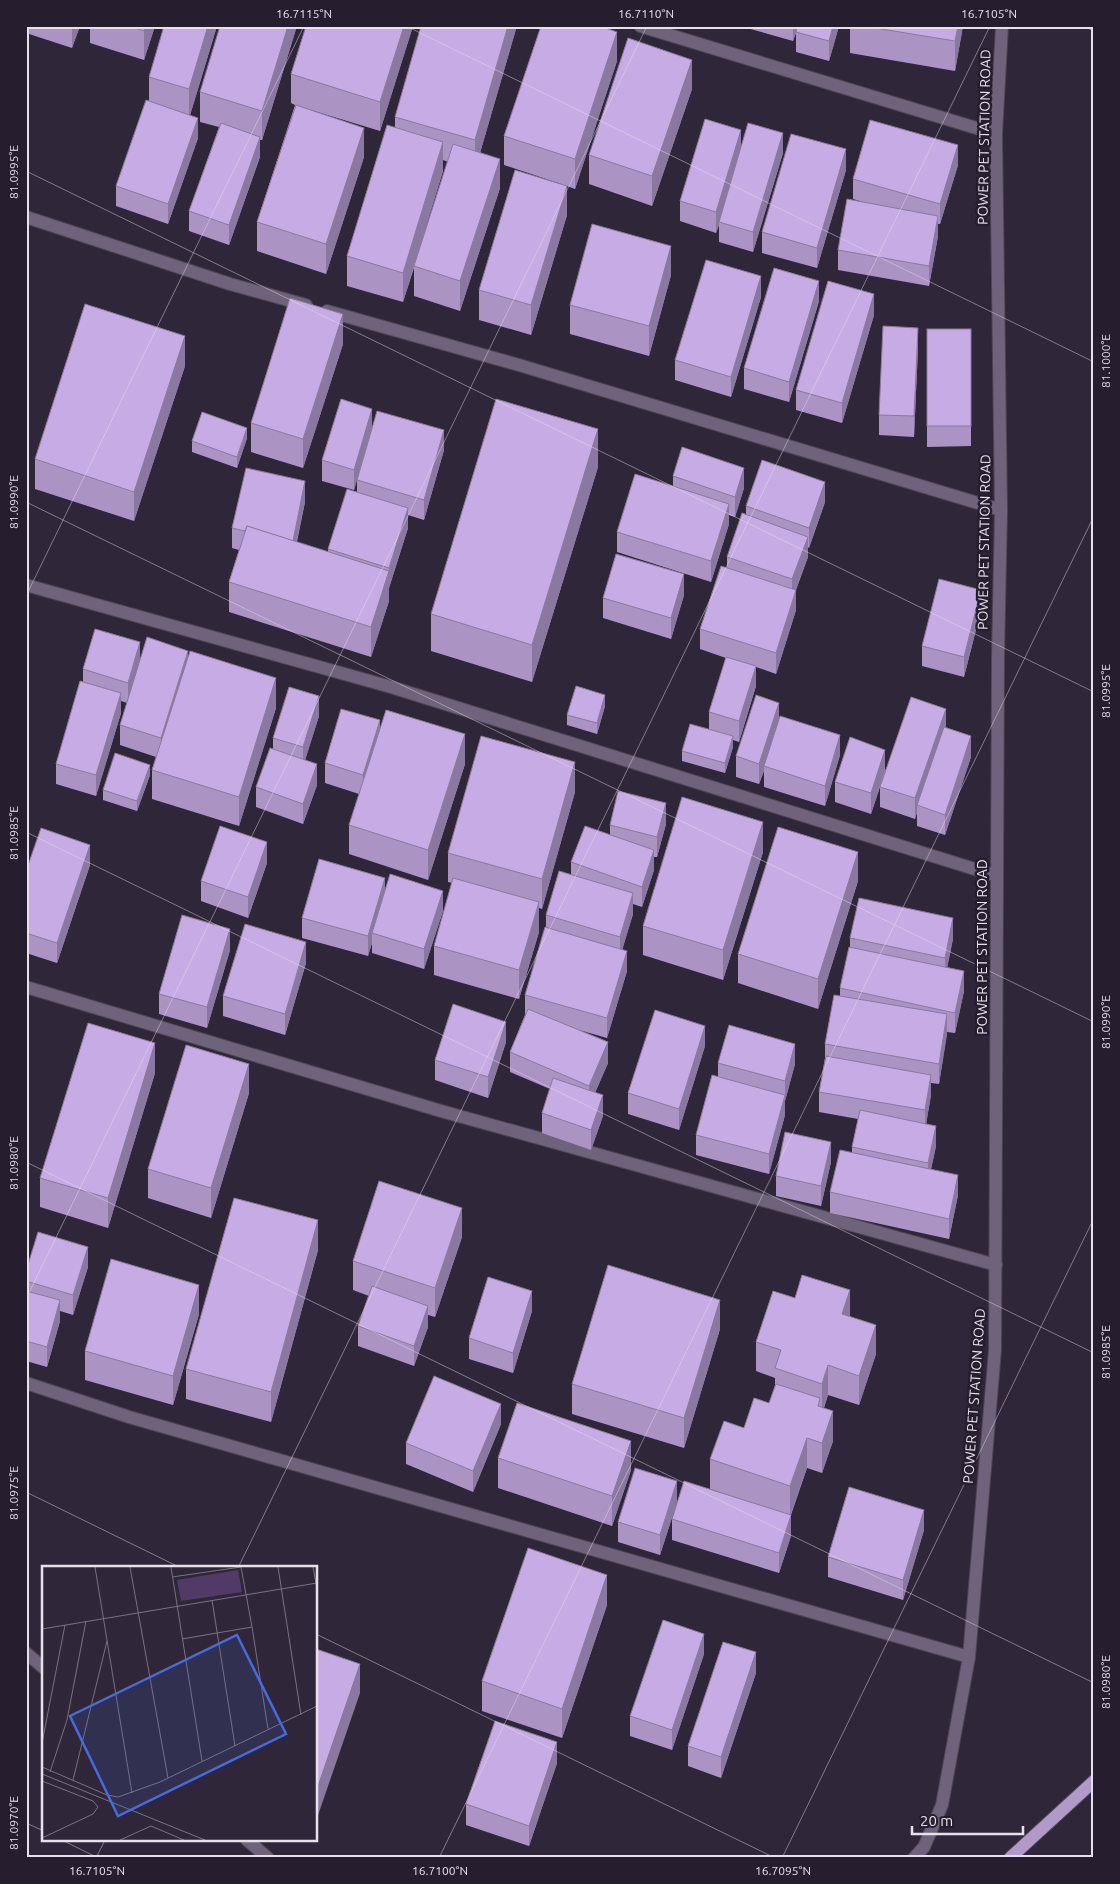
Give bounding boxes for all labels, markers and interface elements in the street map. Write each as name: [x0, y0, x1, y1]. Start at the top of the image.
text: 16.7115°N: [276, 7, 332, 20]
text: 16.7110°N: [618, 7, 674, 20]
text: 16.7105°N: [961, 7, 1017, 20]
street label: POWER PET STATION ROAD: [974, 49, 994, 225]
text: 81.0995°E: [7, 145, 20, 199]
text: 81.1000°E: [1099, 334, 1112, 388]
street label: POWER PET STATION ROAD: [974, 454, 994, 630]
text: 81.0990°E: [7, 475, 20, 529]
text: 81.0995°E: [1099, 664, 1112, 718]
text: 81.0985°E: [7, 806, 20, 860]
street label: POWER PET STATION ROAD: [974, 859, 990, 1035]
text: 81.0990°E: [1099, 995, 1112, 1049]
text: 81.0980°E: [7, 1136, 20, 1190]
street label: POWER PET STATION ROAD: [960, 1308, 988, 1484]
text: 81.0985°E: [1099, 1325, 1112, 1379]
text: 81.0975°E: [7, 1466, 20, 1520]
inset map: [42, 1566, 318, 1842]
text: 81.0980°E: [1099, 1655, 1112, 1709]
text: 81.0970°E: [7, 1796, 20, 1850]
scale bar: [912, 1804, 1024, 1836]
text: 20 m: [920, 1812, 953, 1829]
text: 16.7105°N: [69, 1864, 125, 1877]
text: 16.7100°N: [412, 1864, 468, 1877]
text: 16.7095°N: [755, 1864, 811, 1877]

